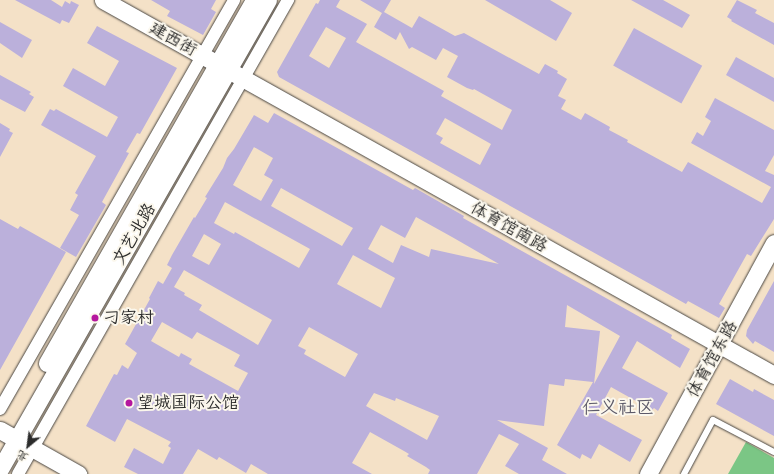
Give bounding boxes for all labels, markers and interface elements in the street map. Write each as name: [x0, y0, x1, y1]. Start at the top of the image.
street label: 建西街: [146, 18, 200, 60]
street label: 体育馆南路: [467, 197, 551, 257]
street label: 文艺北路: [108, 199, 160, 269]
place label: 刁家村: [103, 308, 154, 328]
marker: 刁家村: [90, 313, 100, 323]
street label: 体育馆东路: [682, 317, 742, 401]
place label: 望城国际公馆: [137, 393, 239, 413]
district label: 仁义社区: [582, 396, 654, 418]
marker: 望城国际公馆: [124, 398, 134, 408]
north arrow: [8, 426, 48, 466]
text: 北: [14, 448, 30, 465]

